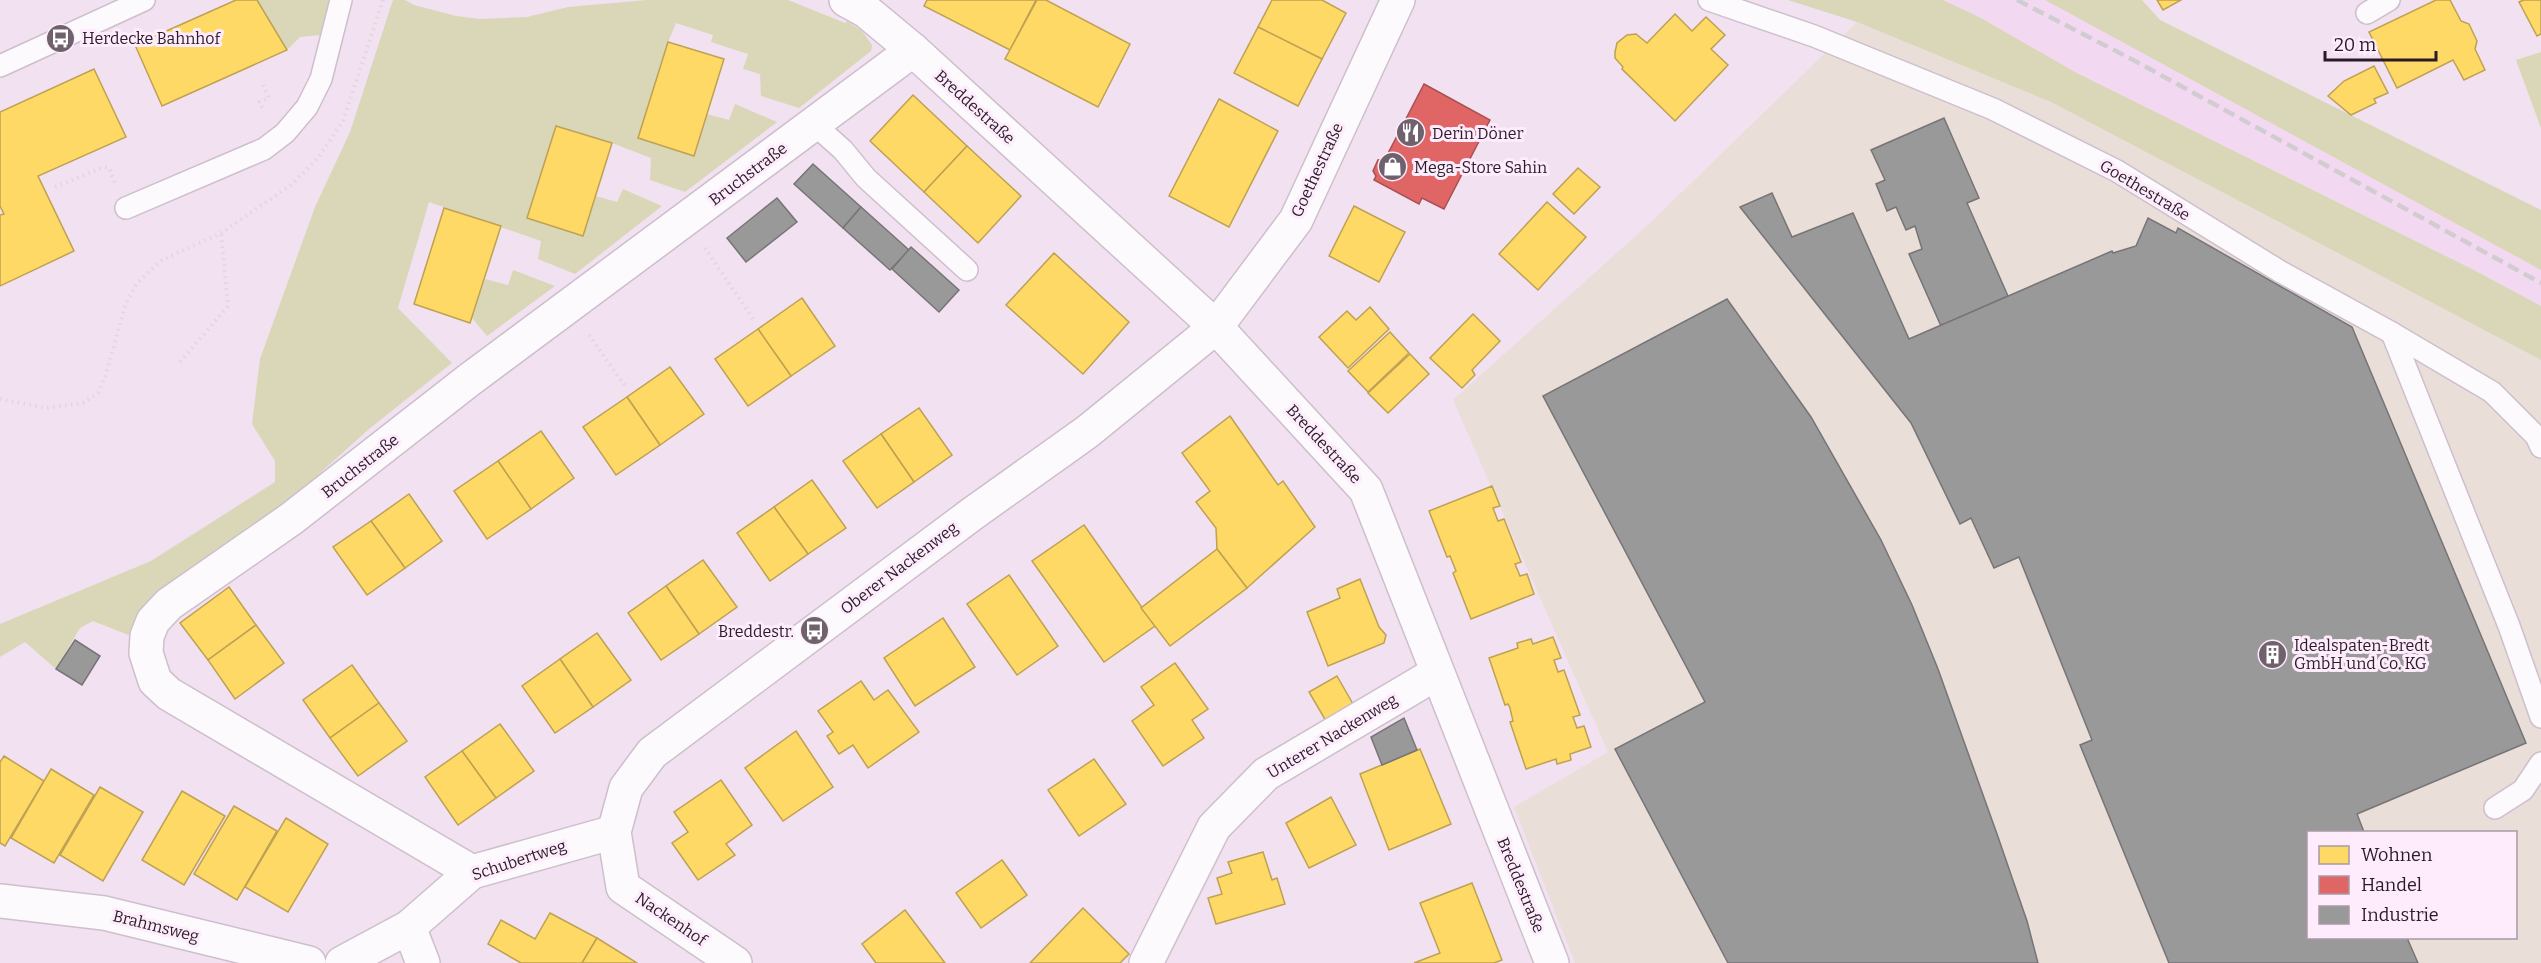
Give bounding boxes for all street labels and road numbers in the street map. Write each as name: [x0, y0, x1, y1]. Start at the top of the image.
street label: Breddestraße: [931, 66, 1019, 148]
street label: Goethestraße: [1287, 120, 1347, 220]
street label: Bruchstraße: [705, 139, 791, 209]
street label: Goethestraße: [2096, 156, 2194, 224]
street label: Breddestraße: [1283, 401, 1365, 487]
street label: Bruchstraße: [318, 430, 402, 502]
street label: Oberer Nackenweg: [837, 518, 961, 618]
street label: Unterer Nackenweg: [1263, 690, 1401, 782]
street label: Breddestraße: [1493, 835, 1549, 935]
street label: Schubertweg: [469, 836, 569, 884]
street label: Nackenhof: [632, 888, 711, 950]
street label: Brahmsweg: [111, 906, 201, 946]

